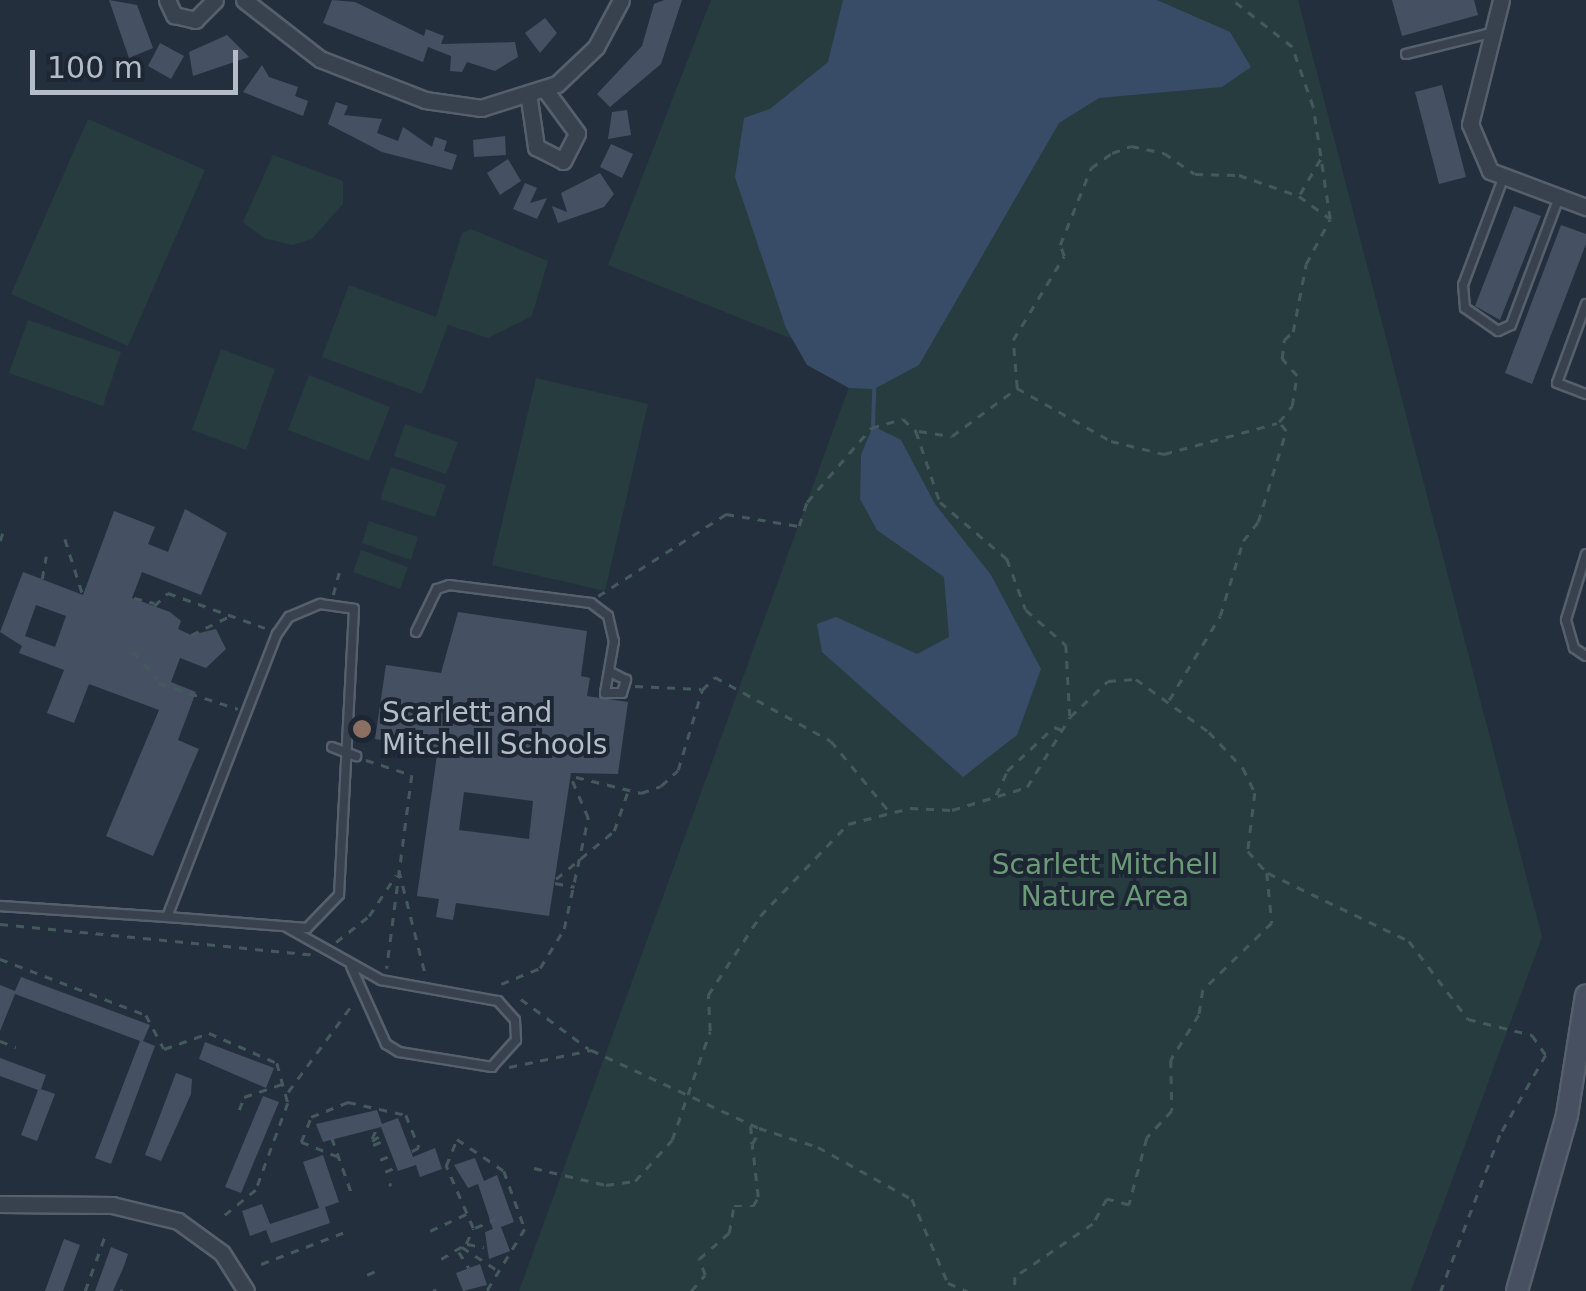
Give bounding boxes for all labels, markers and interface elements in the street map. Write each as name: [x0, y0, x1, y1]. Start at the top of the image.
scale bar: [35, 30, 242, 92]
text: 100 m: [47, 50, 143, 85]
place label: Scarlett and Mitchell Schools: [382, 696, 607, 762]
marker: Scarlett and Mitchell Schools: [351, 718, 373, 740]
park label: Scarlett Mitchell Nature Area: [992, 848, 1218, 914]

